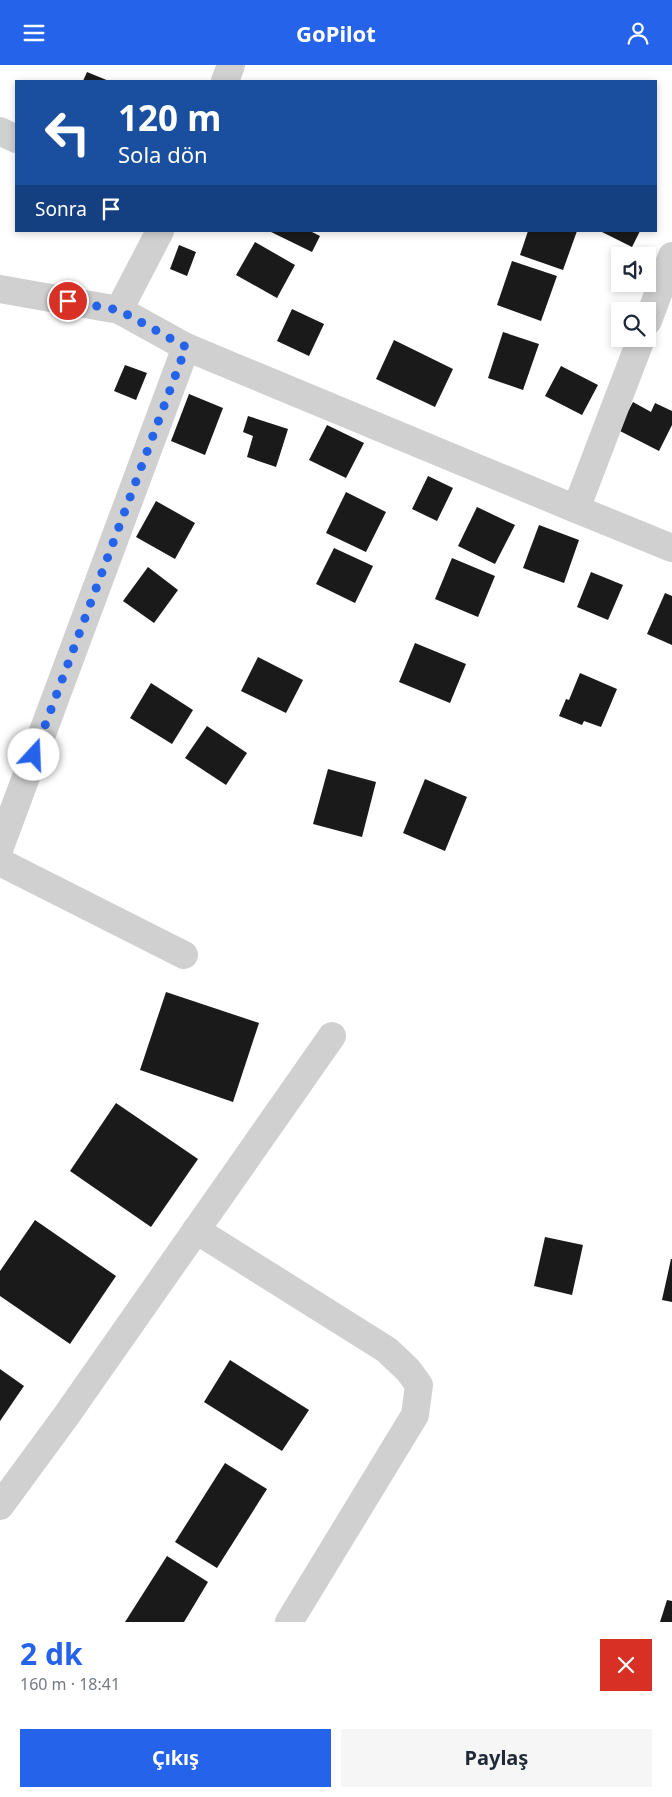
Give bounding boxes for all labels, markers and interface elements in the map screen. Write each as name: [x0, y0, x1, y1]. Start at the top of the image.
text: GoPilot: [296, 18, 376, 48]
icon: menu: [20, 19, 48, 47]
icon: person: [624, 19, 652, 47]
text: 120 m: [118, 94, 221, 141]
icon: left: [35, 100, 100, 165]
text: Sola dön: [118, 139, 208, 169]
icon: arrive: [97, 195, 125, 223]
text: Sonra: [35, 196, 87, 222]
map controls: [611, 247, 656, 347]
button: sound: [611, 247, 656, 292]
pin: [47, 280, 89, 322]
icon: arrive: [54, 287, 82, 315]
button: search: [611, 302, 656, 347]
position arrow: [7, 728, 59, 780]
text: 2 dk: [20, 1633, 83, 1674]
button: close: [600, 1639, 652, 1691]
text: 160 m · 18:41: [20, 1673, 120, 1695]
button: Çıkış: [20, 1729, 331, 1787]
button: Paylaş: [341, 1729, 652, 1787]

